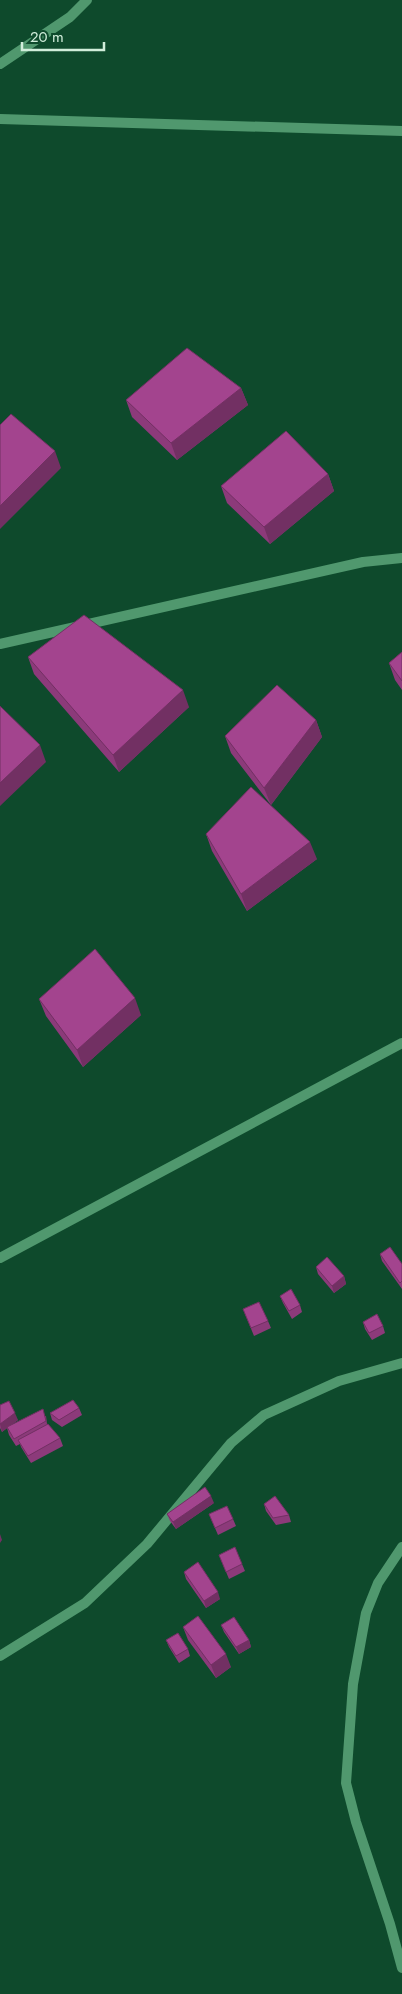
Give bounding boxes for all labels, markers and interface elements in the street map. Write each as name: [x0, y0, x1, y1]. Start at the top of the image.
scale bar: [22, 20, 105, 52]
text: 20 m: [30, 26, 64, 48]

